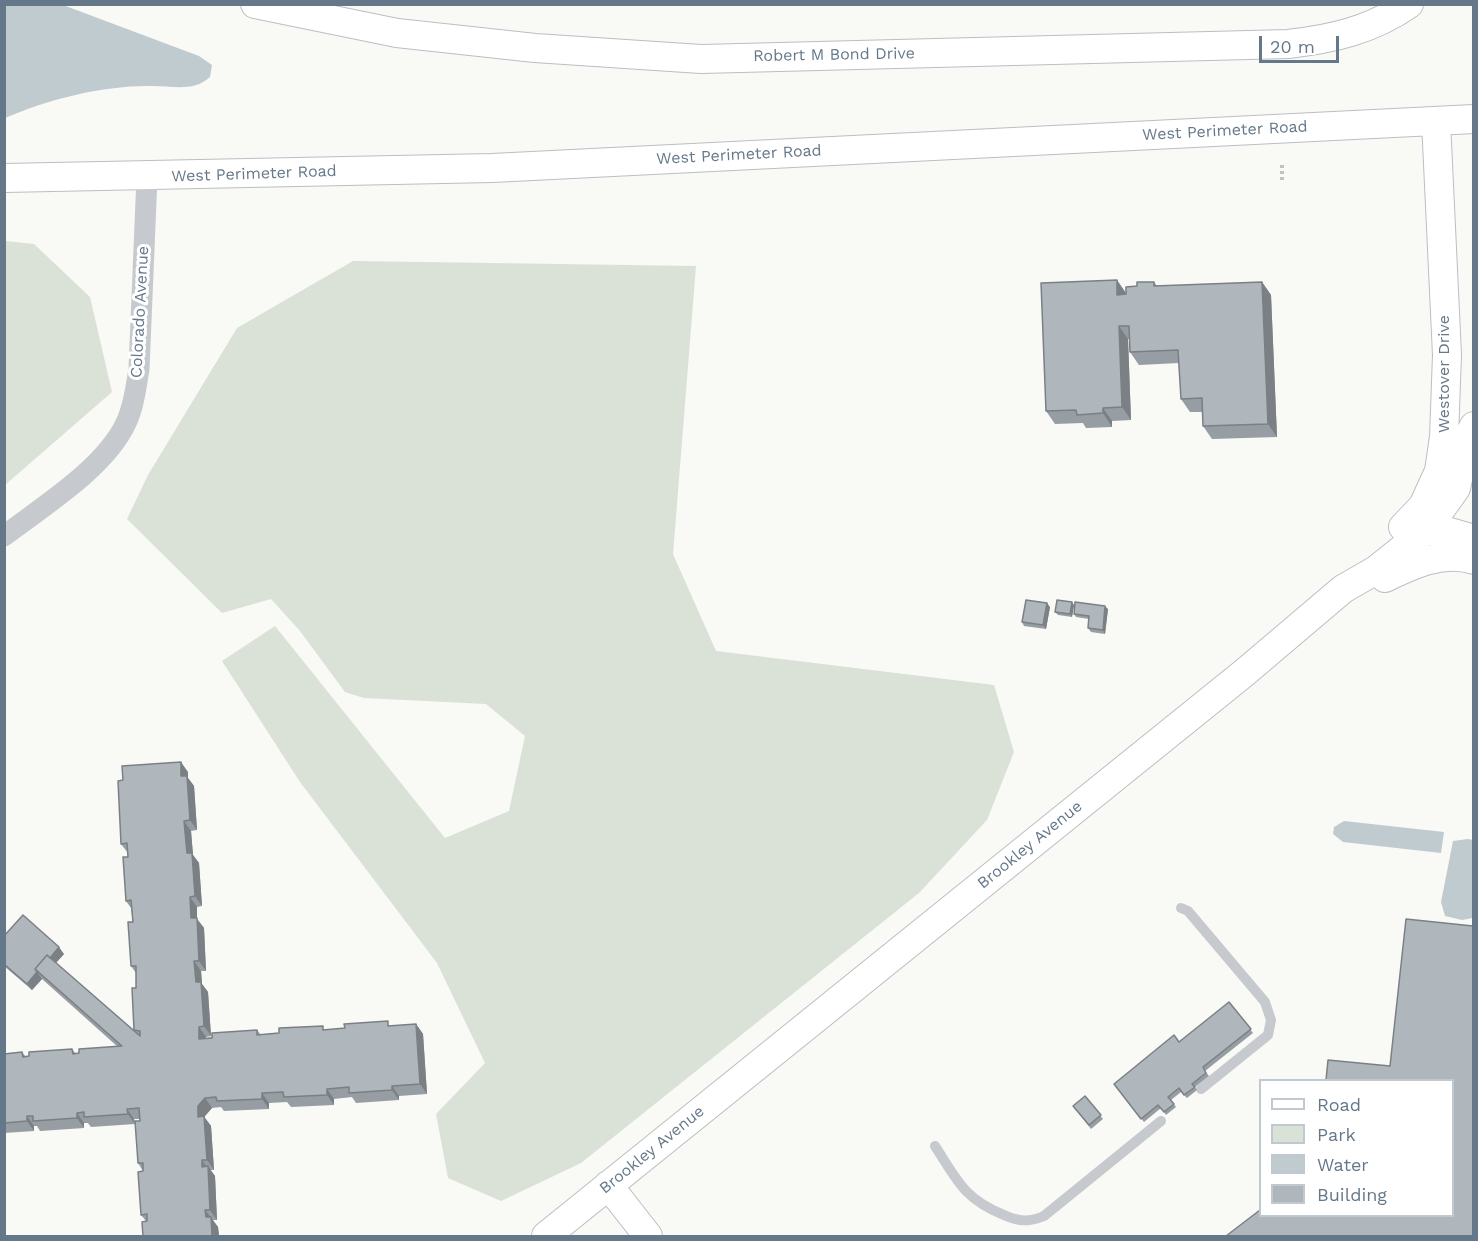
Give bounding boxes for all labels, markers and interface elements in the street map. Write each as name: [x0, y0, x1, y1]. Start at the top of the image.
scale bar: [1262, 24, 1342, 62]
text: 20 m: [1270, 36, 1315, 57]
street label: Robert M Bond Drive: [753, 44, 915, 66]
street label: West Perimeter Road: [1142, 117, 1308, 145]
street label: West Perimeter Road: [656, 141, 822, 169]
street label: West Perimeter Road: [171, 162, 337, 186]
street label: Colorado Avenue: [127, 246, 153, 378]
street label: Westover Drive: [1434, 315, 1454, 433]
street label: Brookley Avenue: [974, 797, 1086, 893]
legend: [1259, 1079, 1454, 1217]
text: Road: [1317, 1094, 1361, 1115]
street label: Brookley Avenue: [596, 1102, 708, 1198]
text: Park: [1317, 1124, 1356, 1145]
text: Water: [1317, 1154, 1369, 1175]
text: Building: [1317, 1184, 1387, 1205]

